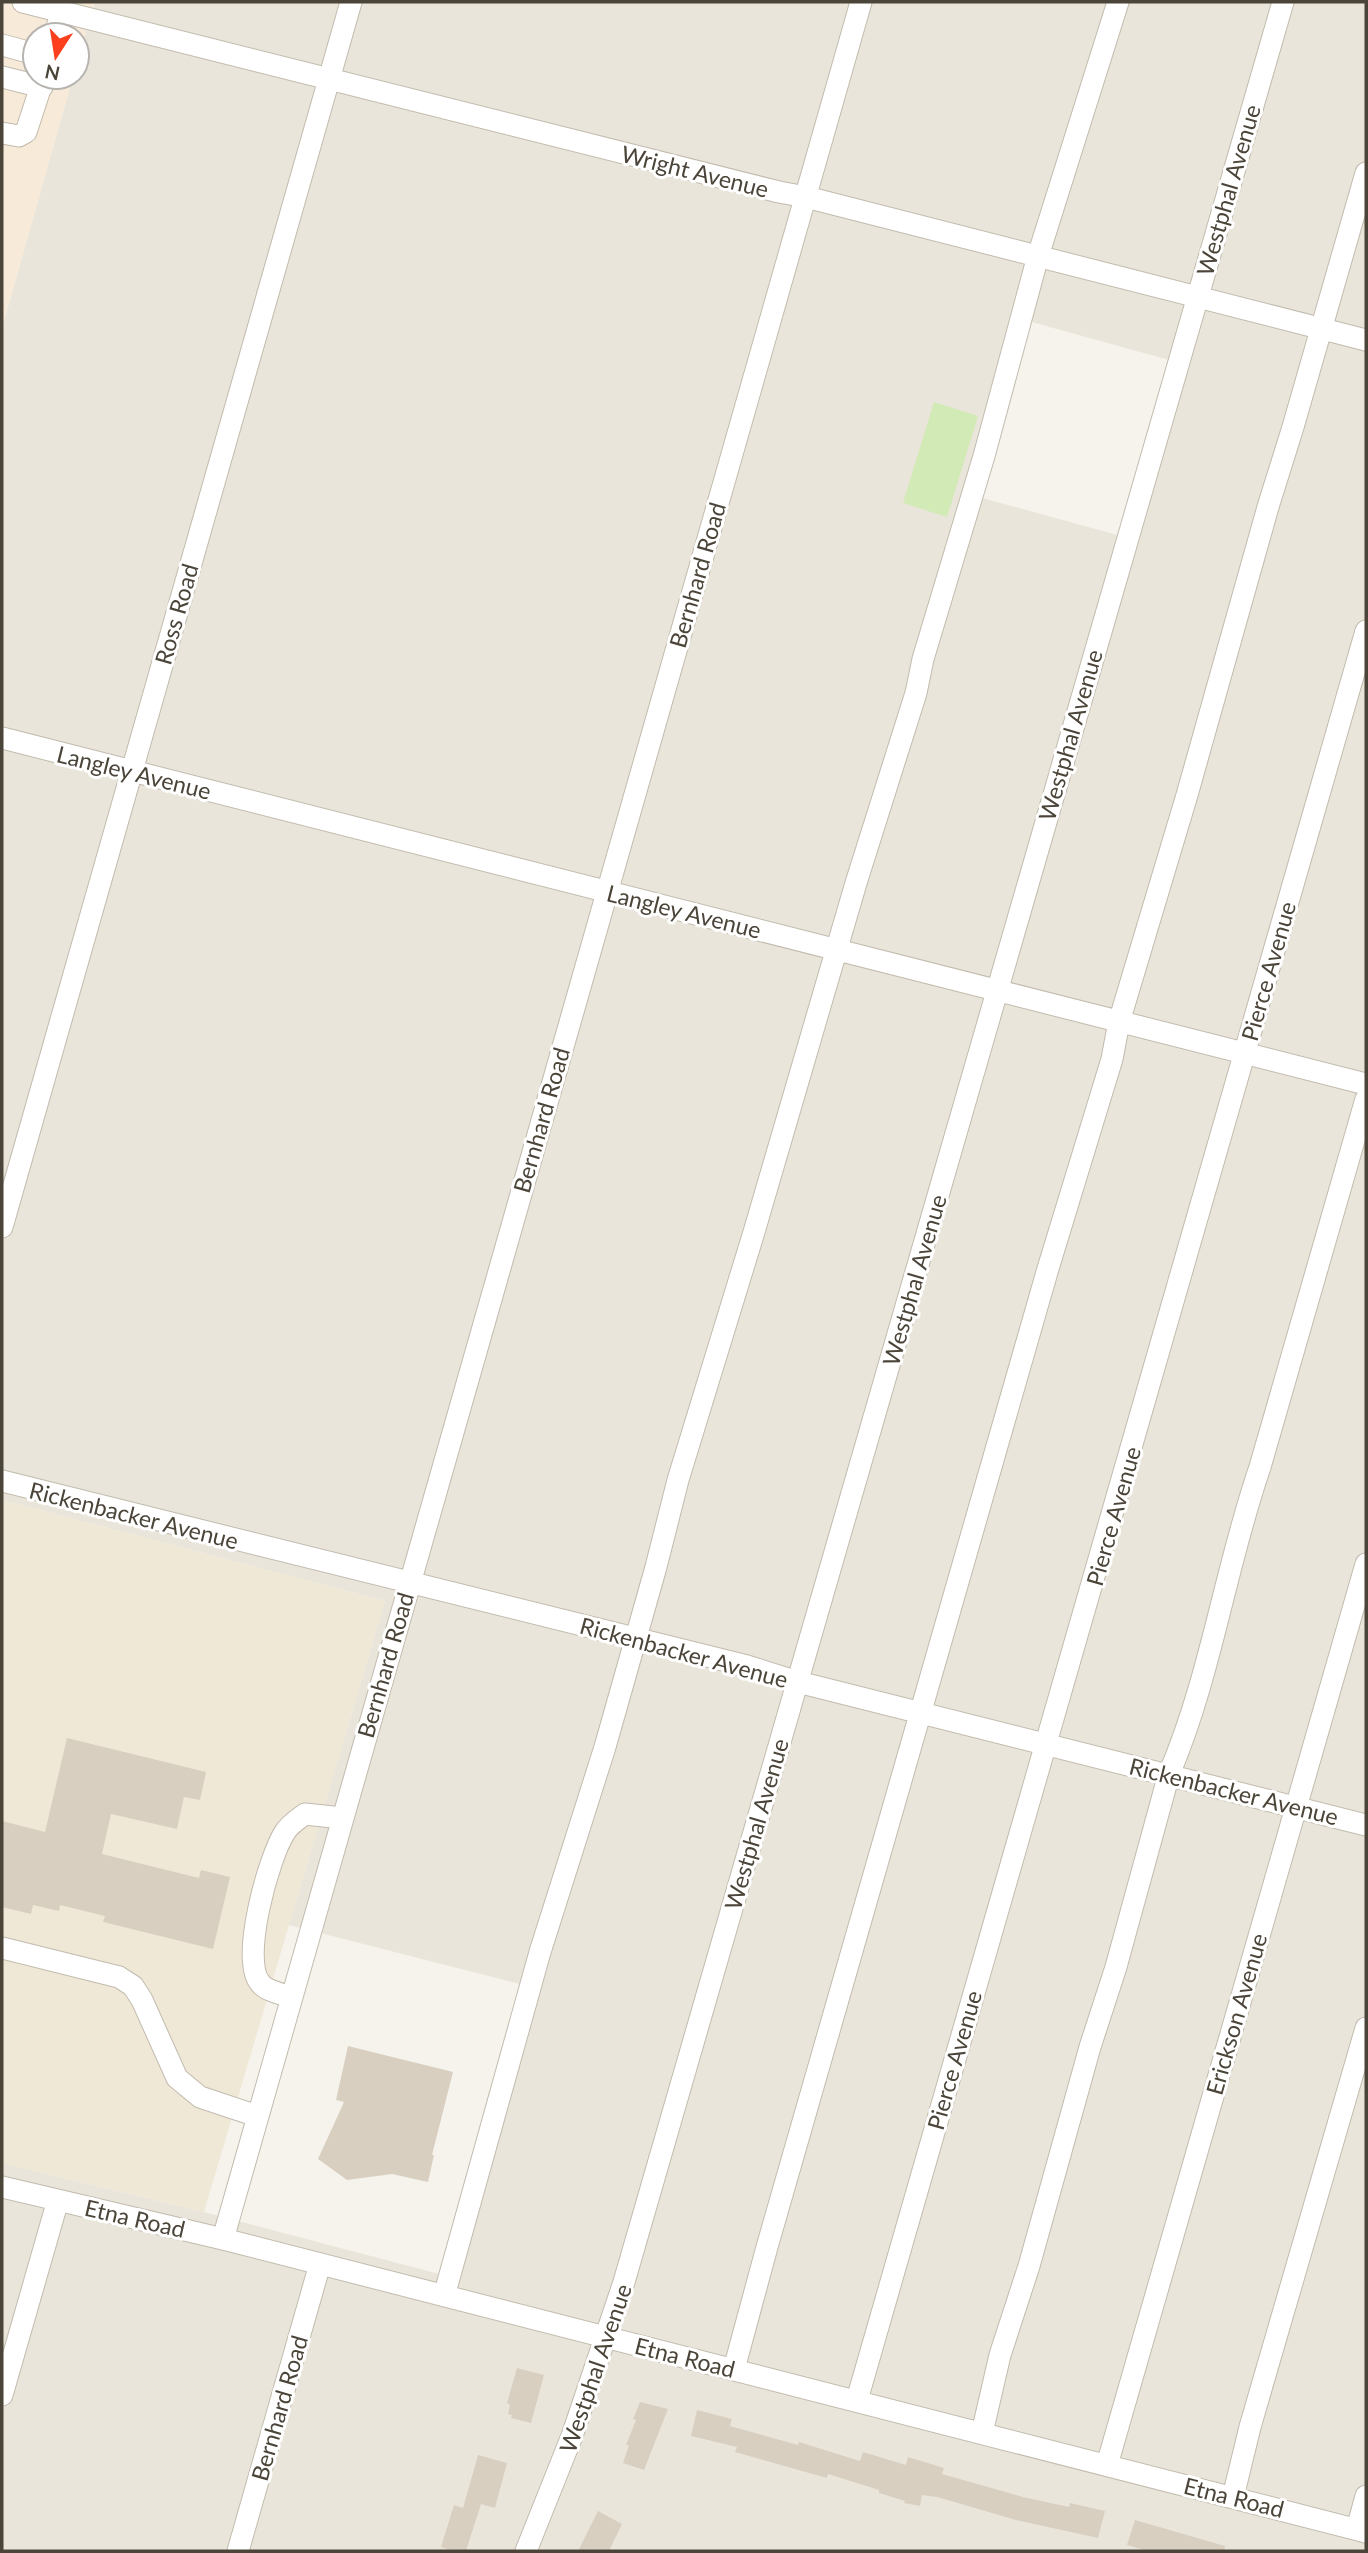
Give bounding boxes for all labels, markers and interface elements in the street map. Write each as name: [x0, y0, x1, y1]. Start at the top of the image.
north arrow: [21, 21, 91, 91]
text: N: [43, 60, 62, 86]
street label: Westphal Avenue: [1190, 101, 1266, 279]
street label: Wright Avenue: [618, 139, 772, 203]
street label: Bernhard Road: [663, 499, 731, 651]
street label: Ross Road: [148, 560, 204, 668]
street label: Westphal Avenue: [1032, 646, 1108, 824]
street label: Langley Avenue: [54, 739, 214, 805]
street label: Langley Avenue: [604, 878, 764, 944]
street label: Pierce Avenue: [1235, 898, 1301, 1044]
street label: Bernhard Road: [507, 1044, 575, 1196]
street label: Westphal Avenue: [876, 1191, 952, 1369]
street label: Pierce Avenue: [1080, 1443, 1146, 1589]
street label: Rickenbacker Avenue: [27, 1475, 241, 1555]
street label: Bernhard Road: [351, 1589, 419, 1741]
street label: Rickenbacker Avenue: [577, 1611, 791, 1693]
street label: Westphal Avenue: [718, 1735, 794, 1913]
street label: Rickenbacker Avenue: [1127, 1751, 1341, 1831]
street label: Erickson Avenue: [1200, 1930, 1272, 2098]
street label: Pierce Avenue: [921, 1987, 987, 2133]
street label: Etna Road: [82, 2193, 188, 2243]
street label: Westphal Avenue: [553, 2280, 637, 2456]
street label: Etna Road: [632, 2331, 738, 2383]
street label: Bernhard Road: [245, 2332, 313, 2484]
street label: Etna Road: [1181, 2471, 1287, 2523]

